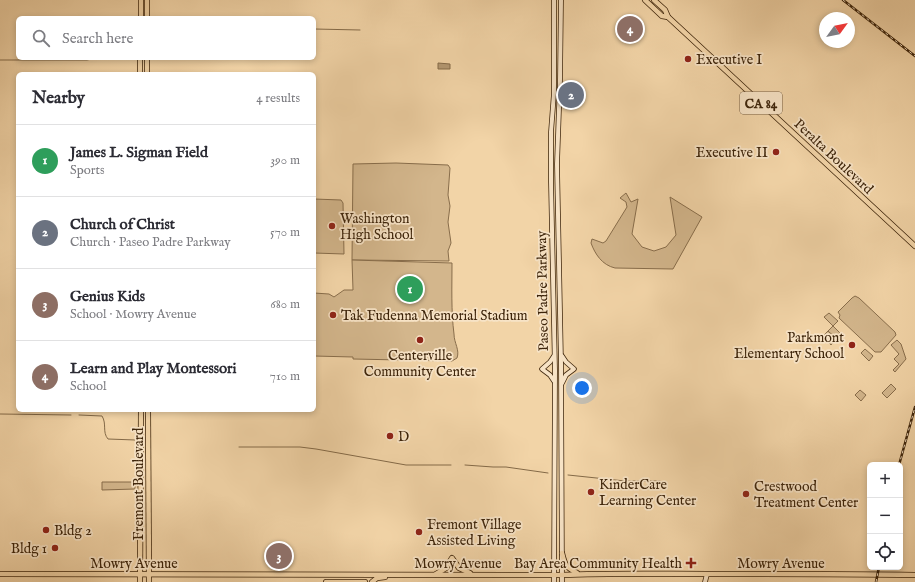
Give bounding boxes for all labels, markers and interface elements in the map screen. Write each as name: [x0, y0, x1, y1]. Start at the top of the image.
north arrow: [819, 12, 855, 48]
pin: 4: [617, 14, 643, 44]
search box: [16, 16, 316, 60]
icon: search: [30, 27, 52, 49]
text: Search here: [62, 29, 133, 48]
place label: Executive I: [696, 51, 762, 69]
marker: Executive I: [683, 54, 693, 64]
pin: 2: [558, 80, 584, 110]
text: Nearby: [32, 88, 85, 109]
text: 4 results: [256, 90, 300, 107]
road number: CA 84: [740, 92, 782, 114]
street label: Peralta Boulevard: [790, 115, 877, 199]
text: James L. Sigman Field: [70, 143, 208, 162]
place label: Executive II: [696, 144, 768, 162]
marker: Executive II: [771, 147, 781, 157]
text: 1: [43, 152, 47, 169]
text: 390 m: [270, 152, 300, 169]
text: Sports: [70, 162, 105, 179]
place label: Washington High School: [340, 210, 413, 244]
text: Church of Christ: [70, 215, 175, 234]
marker: Washington High School: [327, 221, 337, 231]
text: 2: [42, 224, 48, 241]
text: 570 m: [270, 224, 300, 241]
street label: Paseo Padre Parkway: [533, 230, 553, 351]
text: Church · Paseo Padre Parkway: [70, 234, 231, 251]
pin: 1: [397, 274, 423, 304]
text: Genius Kids: [70, 287, 145, 306]
text: 3: [43, 296, 47, 313]
text: 680 m: [270, 296, 300, 313]
text: School · Mowry Avenue: [70, 306, 196, 323]
place label: Tak Fudenna Memorial Stadium: [341, 307, 528, 325]
marker: Tak Fudenna Memorial Stadium: [328, 310, 338, 320]
place label: Parkmont Elementary School: [734, 329, 844, 363]
marker: Centerville Community Center: [415, 335, 425, 345]
marker: Parkmont Elementary School: [847, 340, 857, 350]
place label: Centerville Community Center: [364, 347, 476, 381]
text: Learn and Play Montessori: [70, 359, 237, 378]
text: 4: [42, 368, 48, 385]
text: 710 m: [270, 368, 300, 385]
text: School: [70, 378, 107, 395]
your location: [572, 378, 592, 398]
street label: Fremont Boulevard: [130, 427, 148, 540]
place label: D: [398, 428, 409, 446]
marker: D: [385, 431, 395, 441]
map controls: [867, 462, 903, 570]
button: +: [867, 462, 903, 498]
place label: KinderCare Learning Center: [599, 476, 696, 510]
place label: Crestwood Treatment Center: [754, 478, 858, 512]
marker: KinderCare Learning Center: [586, 487, 596, 497]
marker: Crestwood Treatment Center: [741, 489, 751, 499]
button: −: [867, 498, 903, 534]
place label: Fremont Village Assisted Living: [426, 516, 522, 550]
place label: Bldg 2: [54, 522, 92, 540]
marker: Bldg 2: [41, 525, 51, 535]
marker: Fremont Village Assisted Living: [414, 527, 424, 537]
button: locate: [867, 534, 903, 570]
place label: Bldg 1: [11, 540, 47, 558]
pin: 3: [266, 541, 292, 571]
marker: Bldg 1: [50, 543, 60, 553]
street label: Mowry Avenue: [90, 555, 178, 573]
street label: Mowry Avenue: [414, 555, 502, 573]
place label: Bay Area Community Health: [514, 555, 683, 573]
street label: Mowry Avenue: [737, 555, 825, 573]
marker: Bay Area Community Health: [685, 557, 697, 569]

